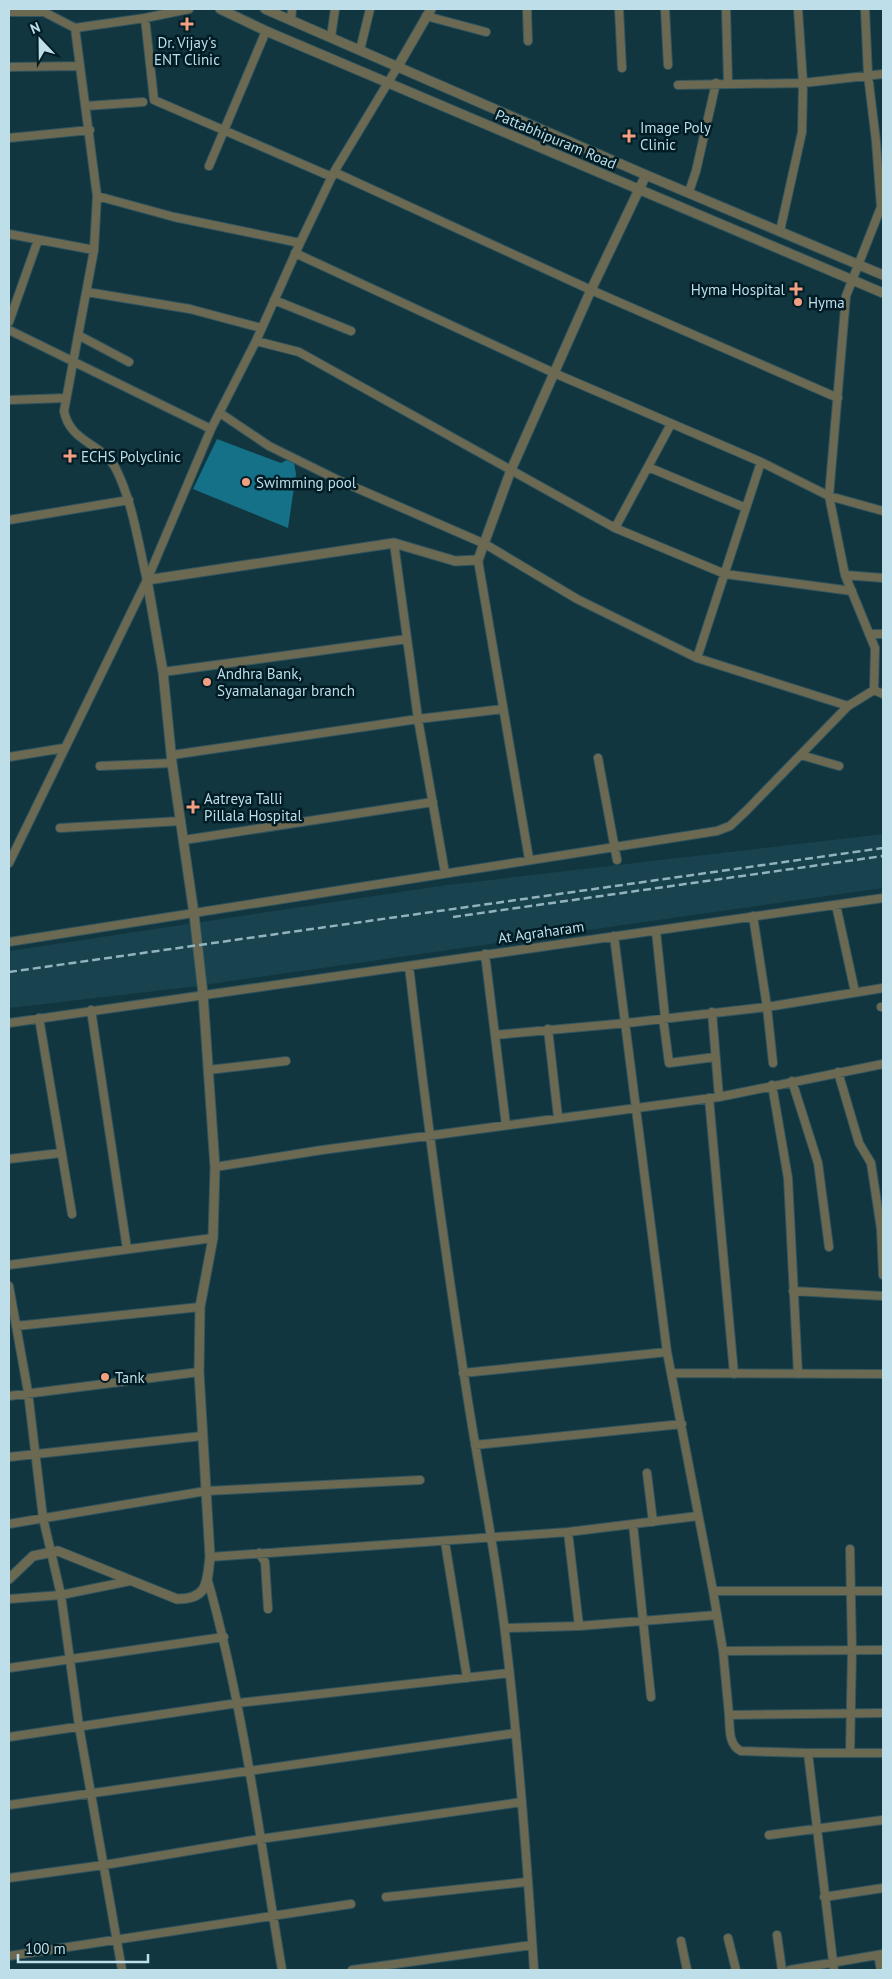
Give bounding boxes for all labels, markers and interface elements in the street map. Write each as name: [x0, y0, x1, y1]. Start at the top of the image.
north arrow: [15, 15, 65, 65]
marker: Dr. Vijay's ENT Clinic: [180, 17, 194, 31]
text: N: [27, 18, 43, 38]
place label: Dr. Vijay's ENT Clinic: [154, 33, 220, 69]
street label: Pattabhipuram Road: [492, 105, 620, 173]
place label: Image Poly Clinic: [640, 118, 711, 154]
marker: Image Poly Clinic: [622, 129, 636, 143]
place label: Hyma Hospital: [691, 280, 786, 299]
marker: Hyma Hospital: [789, 282, 803, 296]
place label: Hyma: [808, 293, 845, 312]
marker: Hyma: [792, 296, 804, 308]
place label: ECHS Polyclinic: [81, 447, 181, 466]
marker: ECHS Polyclinic: [63, 449, 77, 463]
place label: Swimming pool: [256, 473, 357, 492]
marker: Swimming pool: [240, 476, 252, 488]
place label: Andhra Bank, Syamalanagar branch: [217, 664, 355, 700]
marker: Andhra Bank, Syamalanagar branch: [201, 676, 213, 688]
place label: Aatreya Talli Pillala Hospital: [204, 789, 303, 825]
marker: Aatreya Talli Pillala Hospital: [186, 800, 200, 814]
street label: At Agraharam: [497, 917, 585, 947]
place label: Tank: [115, 1368, 145, 1387]
marker: Tank: [99, 1371, 111, 1383]
scale bar: [18, 1932, 148, 1964]
text: 100 m: [25, 1939, 66, 1958]

